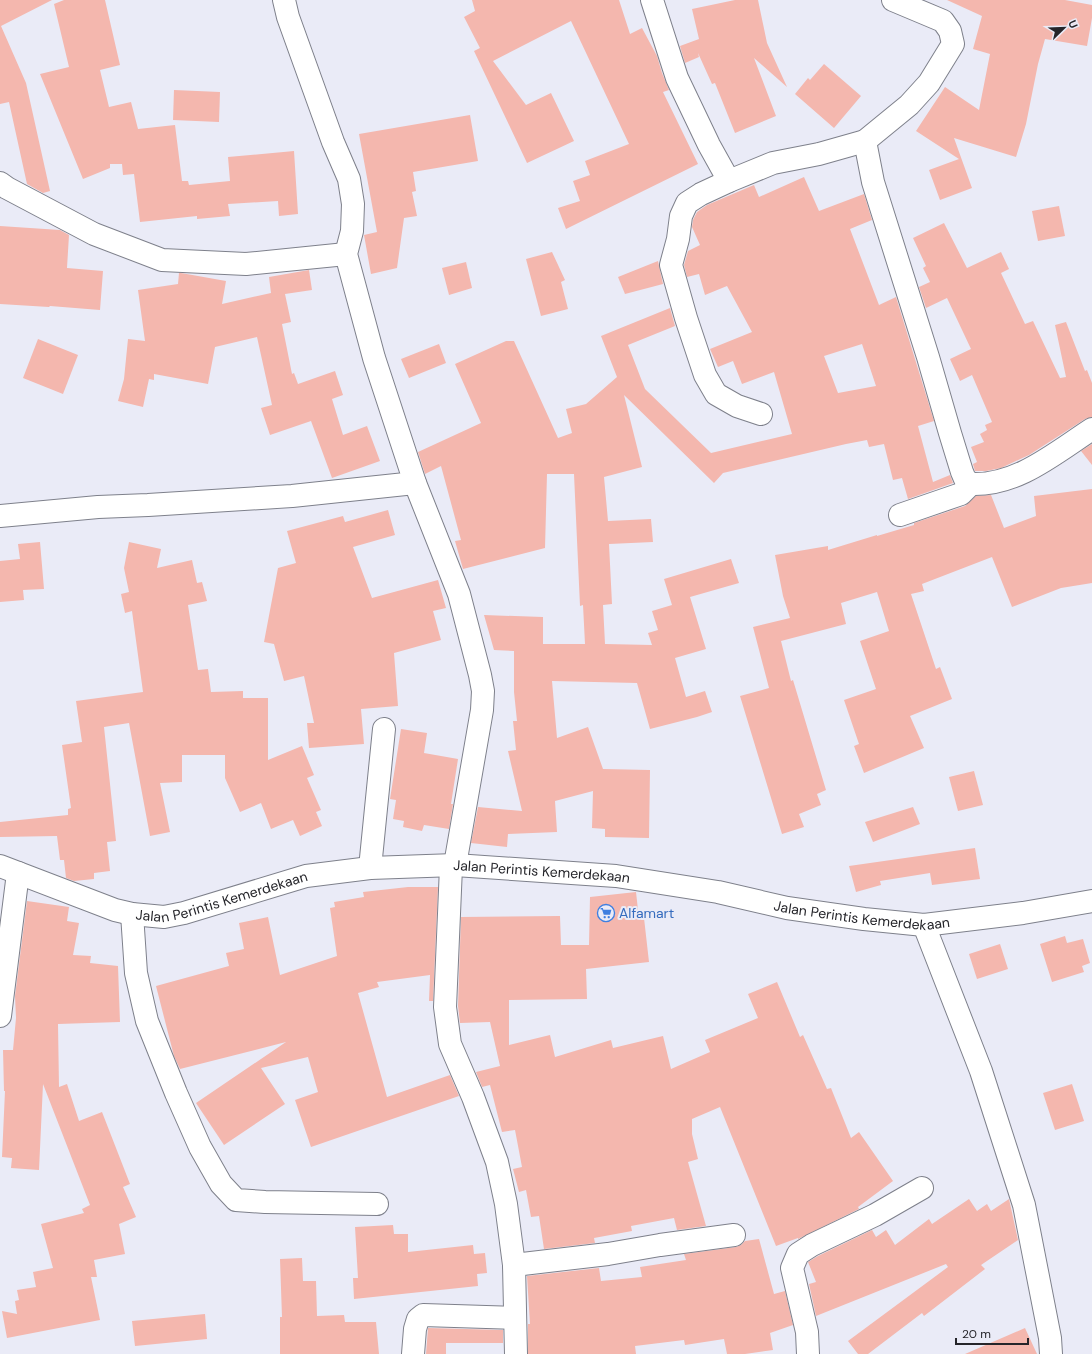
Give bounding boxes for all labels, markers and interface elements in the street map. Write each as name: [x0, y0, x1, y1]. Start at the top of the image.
north arrow: [1044, 8, 1084, 48]
text: U: [1065, 18, 1081, 30]
street label: Jalan Perintis Kemerdekaan: [453, 856, 631, 887]
street label: Jalan Perintis Kemerdekaan: [135, 867, 310, 926]
street label: Jalan Perintis Kemerdekaan: [772, 896, 951, 934]
supermarket icon: Alfamart: [596, 903, 616, 923]
place label: Alfamart: [619, 904, 674, 922]
scale bar: [956, 1320, 1028, 1346]
text: 20 m: [962, 1326, 991, 1342]

